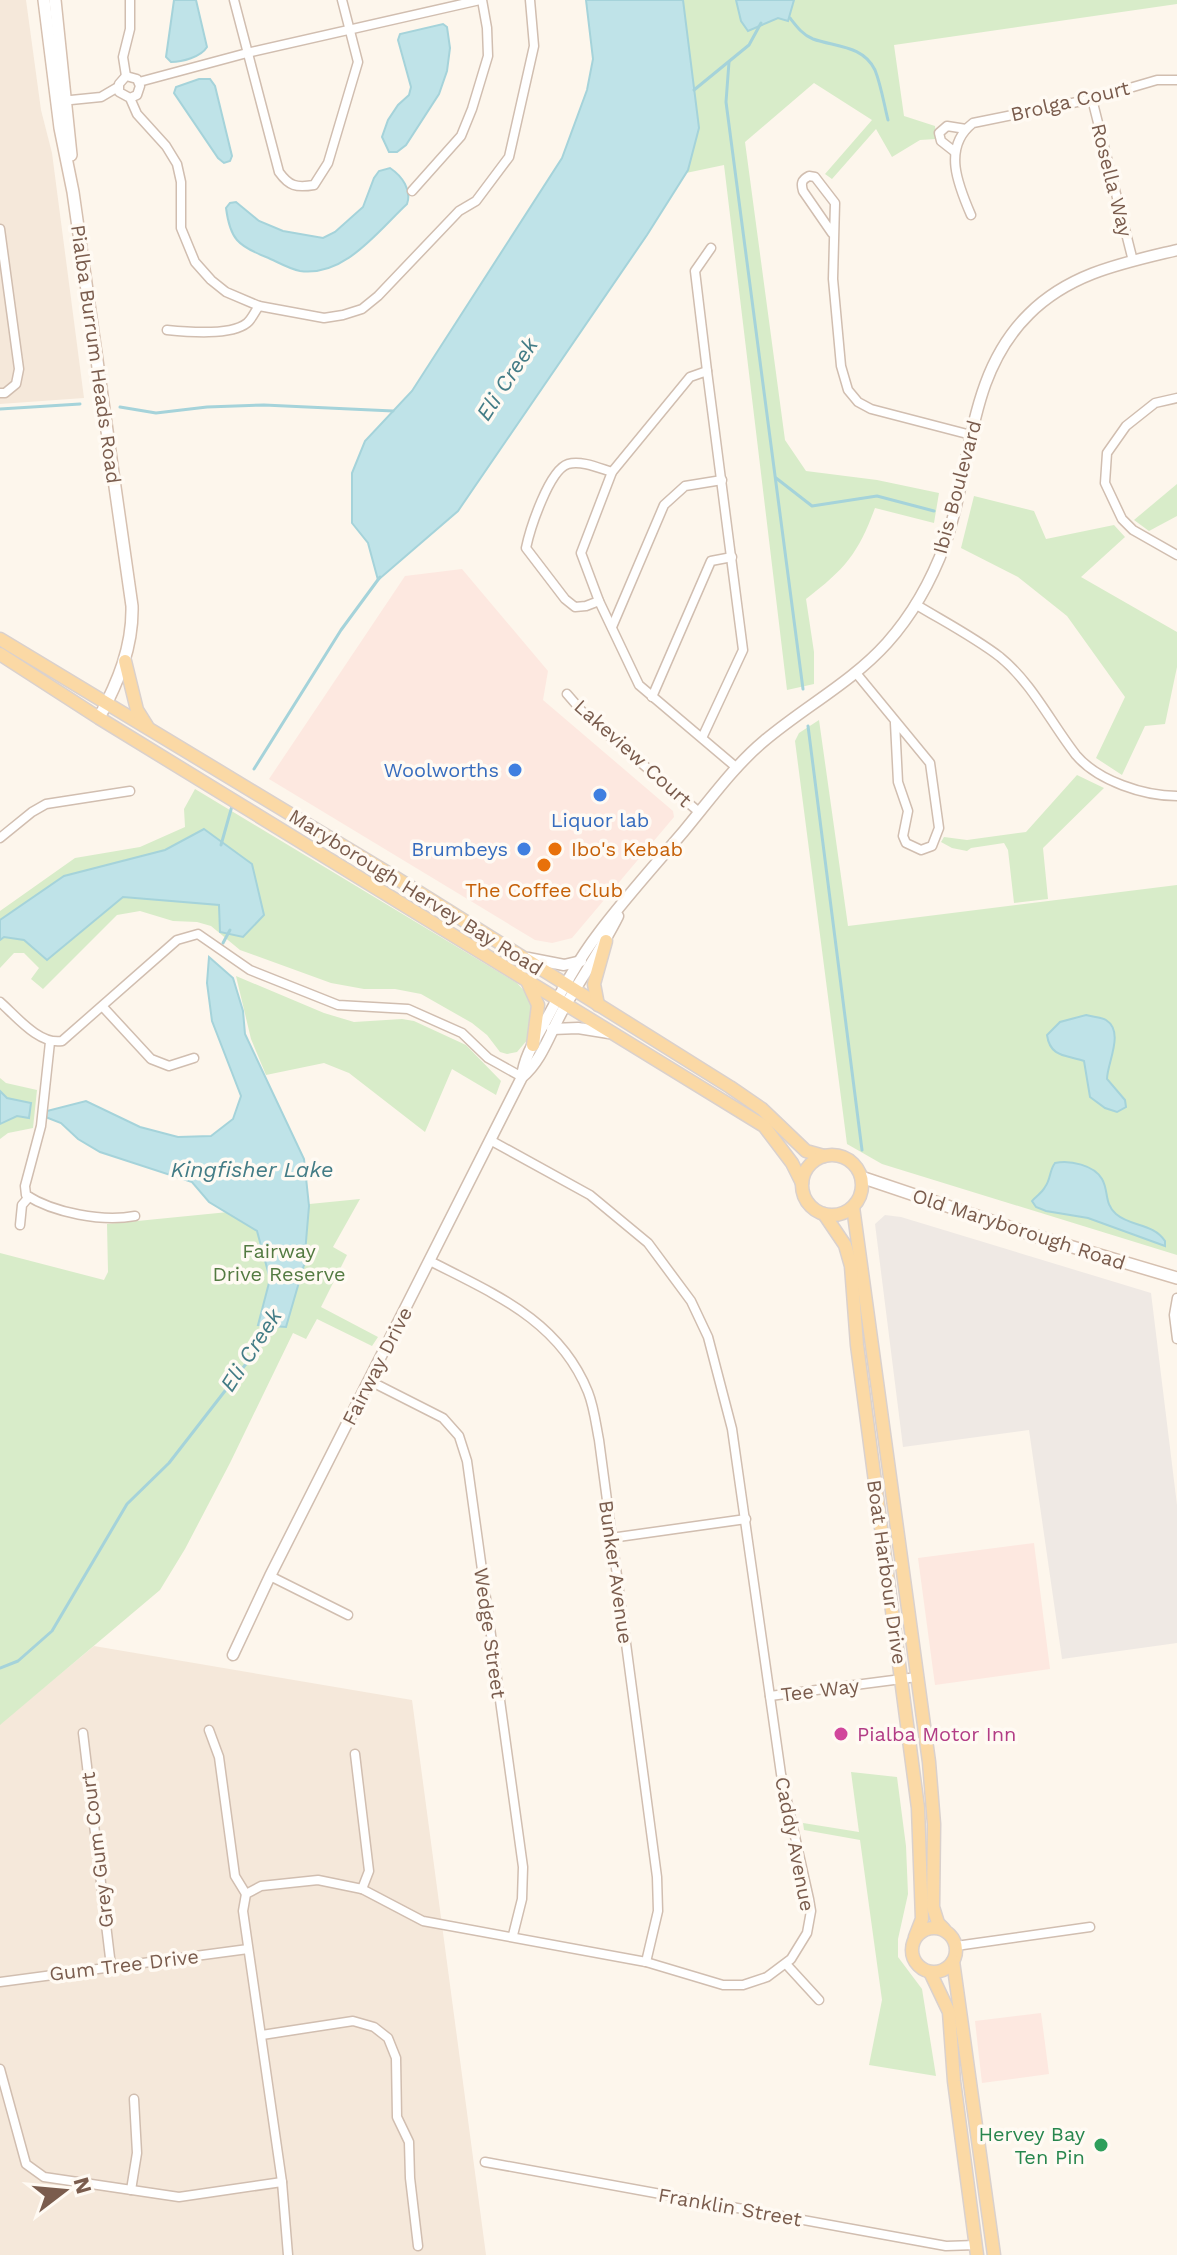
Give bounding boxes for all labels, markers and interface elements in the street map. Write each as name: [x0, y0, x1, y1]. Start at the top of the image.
street label: Brolga Court: [1008, 76, 1132, 126]
street label: Rosella Way: [1086, 121, 1138, 240]
street label: Pialba Burrum Heads Road: [66, 223, 126, 485]
water label: Eli Creek: [471, 332, 544, 425]
street label: Ibis Boulevard: [928, 417, 986, 557]
street label: Lakeview Court: [569, 694, 697, 812]
place label: Woolworths: [383, 758, 499, 782]
marker: Woolworths: [506, 761, 524, 779]
marker: Liquor lab: [591, 786, 609, 804]
street label: Maryborough Hervey Bay Road: [285, 804, 547, 980]
place label: Liquor lab: [551, 808, 649, 832]
place label: Brumbeys: [411, 837, 508, 861]
place label: Ibo's Kebab: [571, 837, 683, 861]
marker: Brumbeys: [515, 840, 533, 858]
marker: Ibo's Kebab: [546, 840, 564, 858]
marker: The Coffee Club: [535, 856, 553, 874]
place label: The Coffee Club: [465, 878, 623, 902]
water label: Kingfisher Lake: [171, 1157, 333, 1182]
street label: Old Maryborough Road: [909, 1183, 1129, 1275]
park label: Fairway Drive Reserve: [212, 1239, 346, 1286]
water label: Eli Creek: [215, 1303, 288, 1396]
street label: Fairway Drive: [337, 1303, 417, 1429]
street label: Boat Harbour Drive: [862, 1478, 912, 1666]
street label: Bunker Avenue: [594, 1499, 638, 1645]
street label: Wedge Street: [469, 1566, 511, 1701]
street label: Tee Way: [779, 1673, 861, 1707]
place label: Pialba Motor Inn: [857, 1722, 1016, 1746]
marker: Pialba Motor Inn: [832, 1725, 850, 1743]
street label: Grey Gum Court: [75, 1770, 118, 1929]
street label: Caddy Avenue: [770, 1775, 820, 1913]
street label: Gum Tree Drive: [48, 1944, 200, 1986]
place label: Hervey Bay Ten Pin: [979, 2122, 1086, 2169]
marker: Hervey Bay Ten Pin: [1092, 2136, 1110, 2154]
north arrow: [24, 2151, 104, 2231]
text: N: [68, 2174, 97, 2197]
street label: Franklin Street: [656, 2183, 804, 2232]

